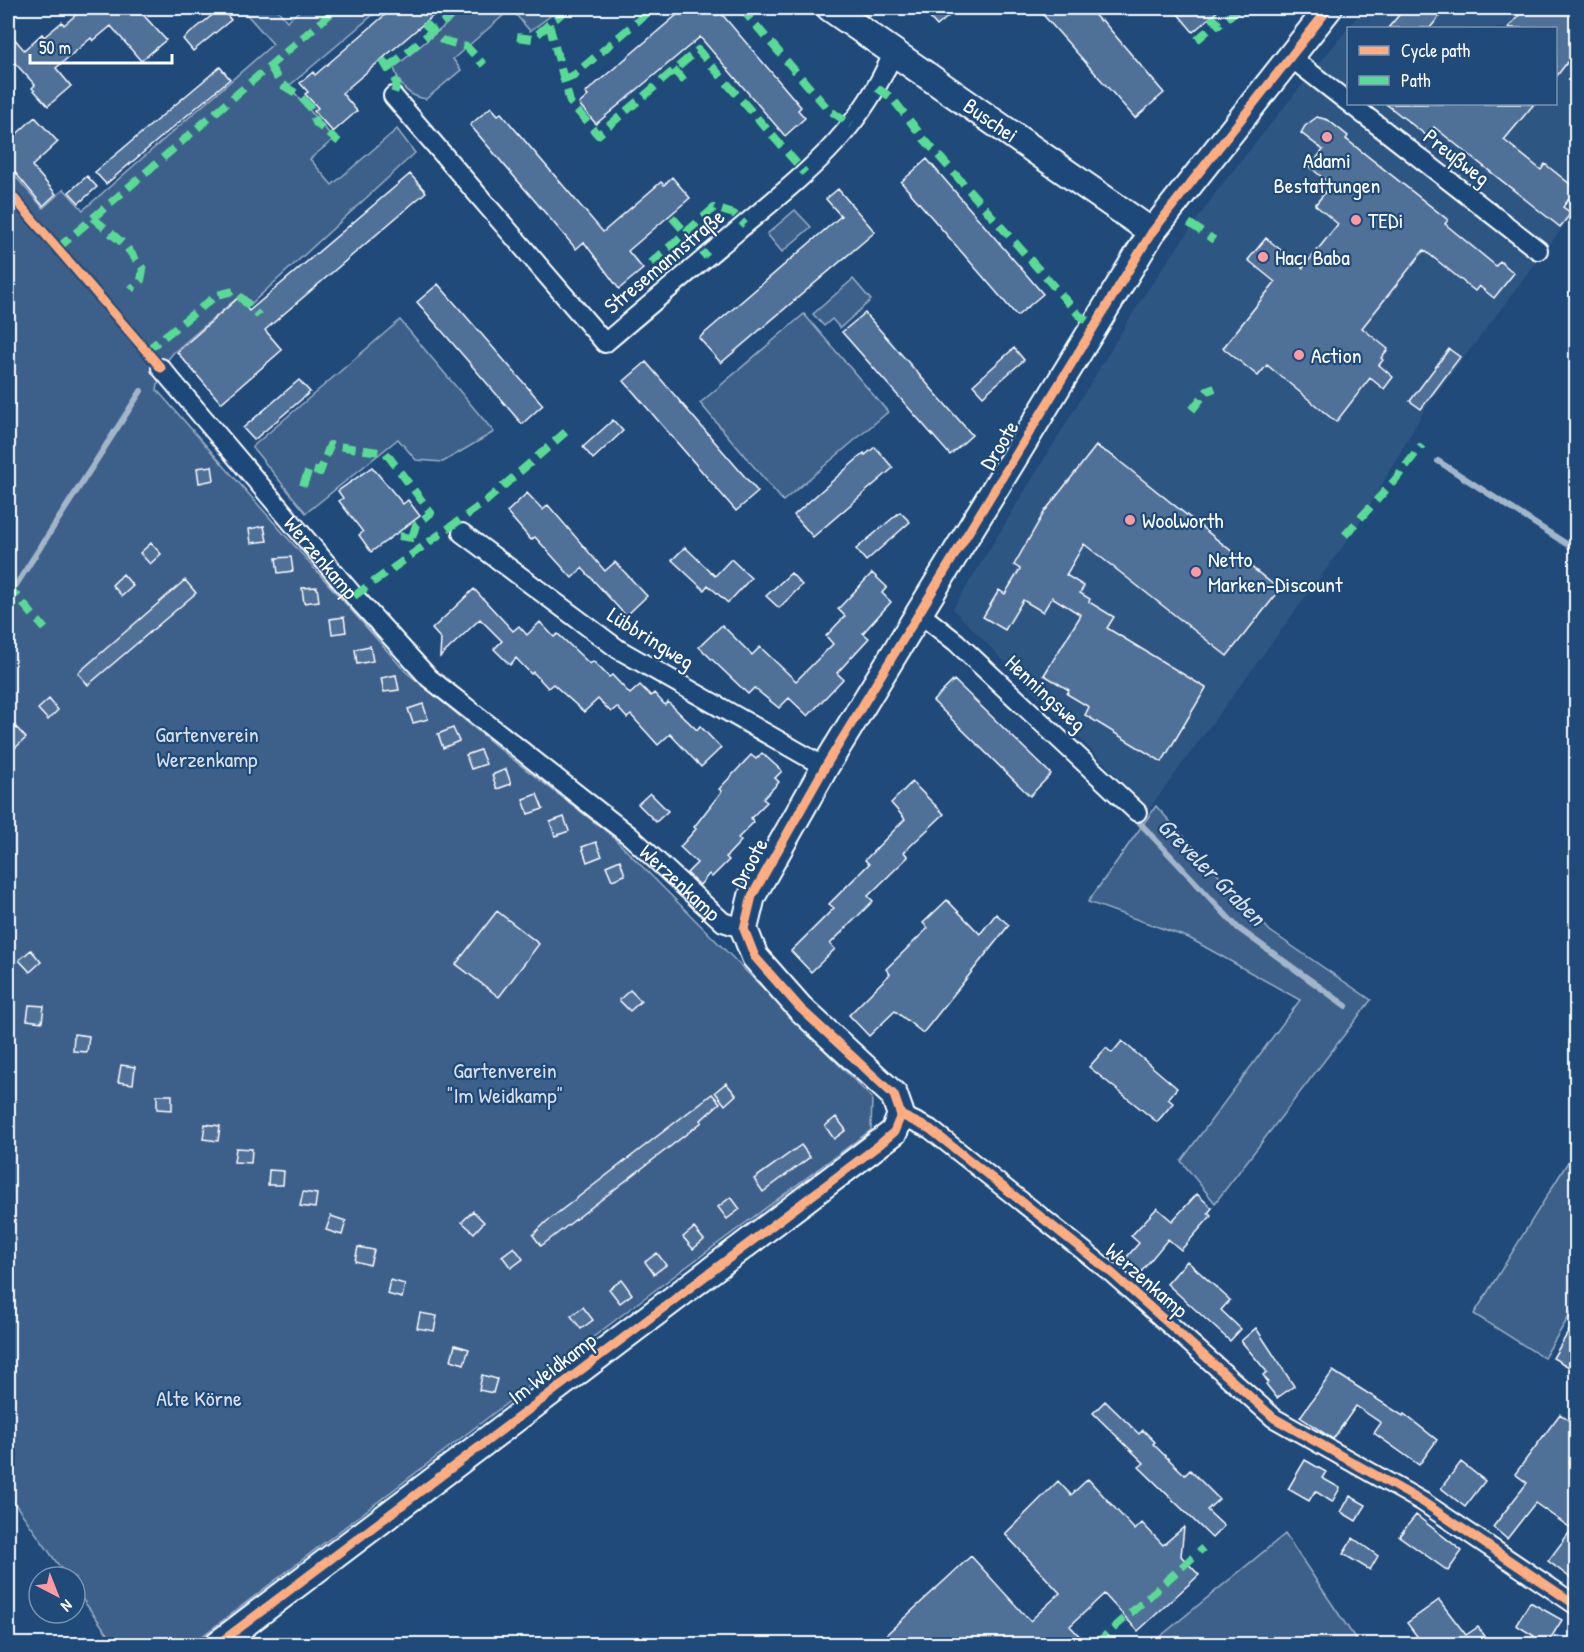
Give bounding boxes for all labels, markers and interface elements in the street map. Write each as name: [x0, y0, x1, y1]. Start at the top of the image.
scale bar: [30, 27, 172, 65]
legend: [1347, 27, 1557, 105]
text: 50 m: [39, 35, 71, 60]
text: Cycle path: [1401, 38, 1471, 63]
text: Path: [1401, 68, 1431, 93]
street label: Buschei: [958, 90, 1024, 149]
street label: Preußweg: [1417, 121, 1497, 193]
marker: Adami Bestattungen: [1320, 130, 1334, 144]
place label: Adami Bestattungen: [1274, 145, 1380, 200]
street label: Stresemannstraße: [597, 201, 731, 320]
place label: TEDi: [1368, 205, 1403, 235]
marker: TEDi: [1349, 213, 1363, 227]
place label: Hacı Baba: [1275, 242, 1350, 272]
marker: Hacı Baba: [1256, 250, 1270, 264]
place label: Action: [1311, 340, 1362, 370]
marker: Action: [1292, 348, 1306, 362]
street label: Droote: [972, 414, 1026, 475]
place label: Woolworth: [1142, 505, 1223, 535]
street label: Werzenkamp: [277, 509, 366, 606]
marker: Woolworth: [1123, 513, 1137, 527]
place label: Netto Marken-Discount: [1208, 544, 1343, 599]
marker: Netto Marken-Discount: [1189, 565, 1203, 579]
street label: Lübbringweg: [602, 600, 700, 676]
street label: Henningsweg: [999, 648, 1093, 738]
park label: Gartenverein Werzenkamp: [155, 719, 259, 774]
water label: Greveler Graben: [1151, 810, 1275, 934]
street label: Droote: [723, 832, 775, 893]
street label: Werzenkamp: [633, 837, 728, 928]
park label: Gartenverein "Im Weidkamp": [447, 1055, 563, 1110]
street label: Werzenkamp: [1099, 1236, 1195, 1325]
street label: Im Weidkamp: [502, 1325, 603, 1411]
park label: Alte Körne: [156, 1383, 242, 1413]
north arrow: [27, 1565, 87, 1625]
text: N: [56, 1595, 78, 1617]

